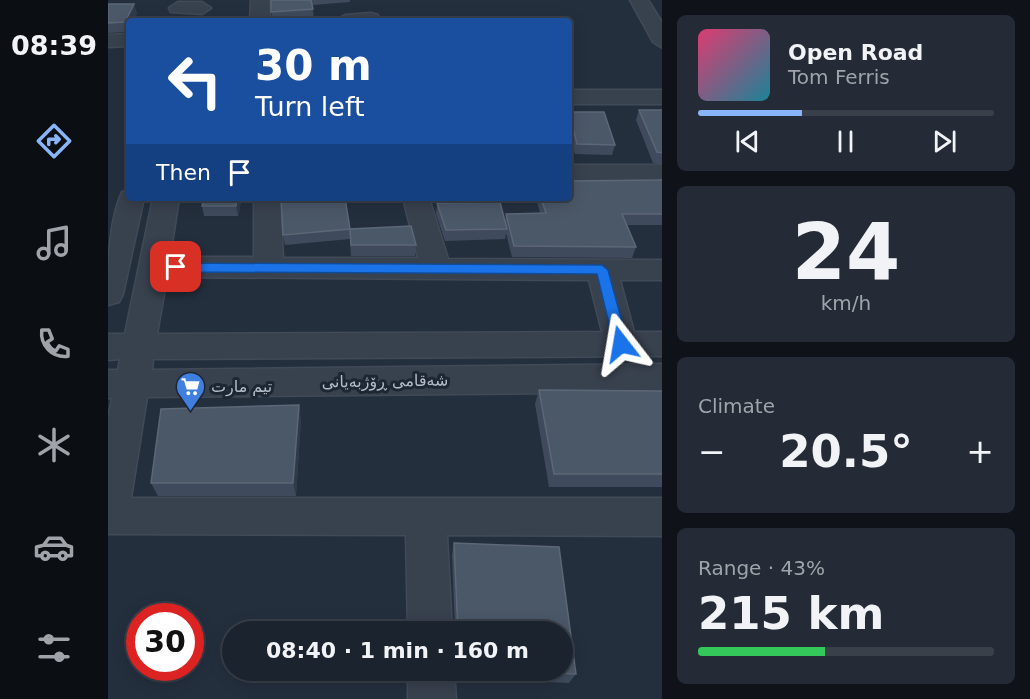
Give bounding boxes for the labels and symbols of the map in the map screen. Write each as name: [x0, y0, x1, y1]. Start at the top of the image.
pin: [150, 241, 201, 292]
position arrow: [589, 312, 653, 376]
supermarket icon: تیم مارت: [174, 370, 206, 412]
street label: شەقامی ڕۆژبەیانی: [321, 370, 449, 393]
place label: تیم مارت: [211, 377, 272, 397]
speed limit sign: 30: [126, 603, 204, 681]

